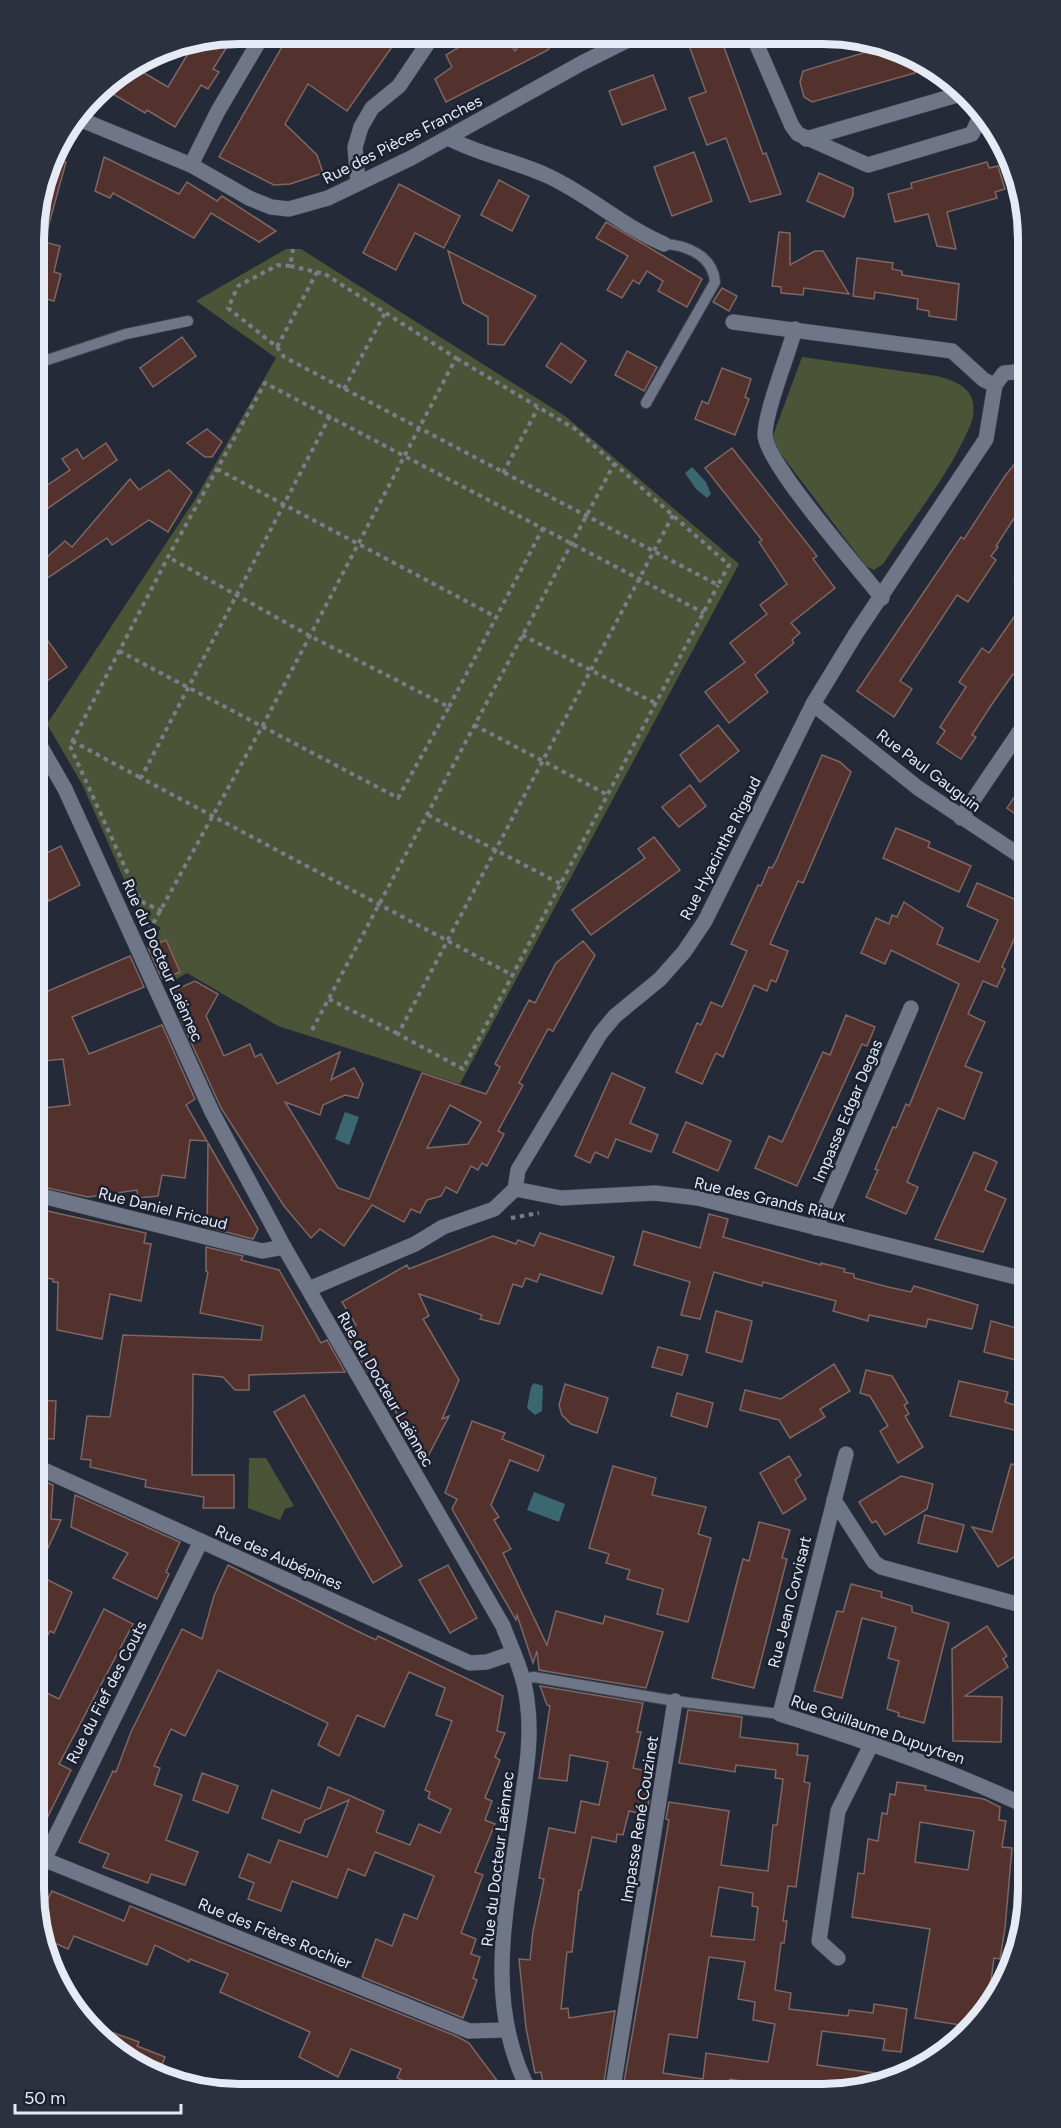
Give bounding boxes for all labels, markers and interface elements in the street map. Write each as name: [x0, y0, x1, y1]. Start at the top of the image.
street label: Rue des Pièces Franches: [319, 91, 485, 188]
street label: Rue Paul Gauguin: [873, 725, 985, 816]
street label: Rue Hyacinthe Rigaud: [676, 773, 765, 923]
street label: Rue du Docteur Laënnec: [118, 876, 207, 1045]
street label: Impasse Edgar Degas: [809, 1037, 886, 1186]
street label: Rue des Grands Riaux: [692, 1173, 848, 1226]
street label: Rue Daniel Fricaud: [96, 1183, 229, 1234]
street label: Rue du Docteur Laënnec: [333, 1308, 438, 1471]
street label: Rue des Aubépines: [212, 1521, 345, 1594]
street label: Rue Jean Corvisart: [764, 1534, 815, 1670]
street label: Rue du Fief des Couts: [62, 1618, 151, 1767]
street label: Rue Guillaume Dupuytren: [788, 1691, 967, 1768]
street label: Impasse René Couzinet: [617, 1734, 662, 1904]
street label: Rue du Docteur Laënnec: [477, 1770, 518, 1948]
street label: Rue des Frères Rochier: [195, 1894, 355, 1973]
scale bar: [15, 2077, 182, 2115]
text: 50 m: [24, 2087, 66, 2109]

